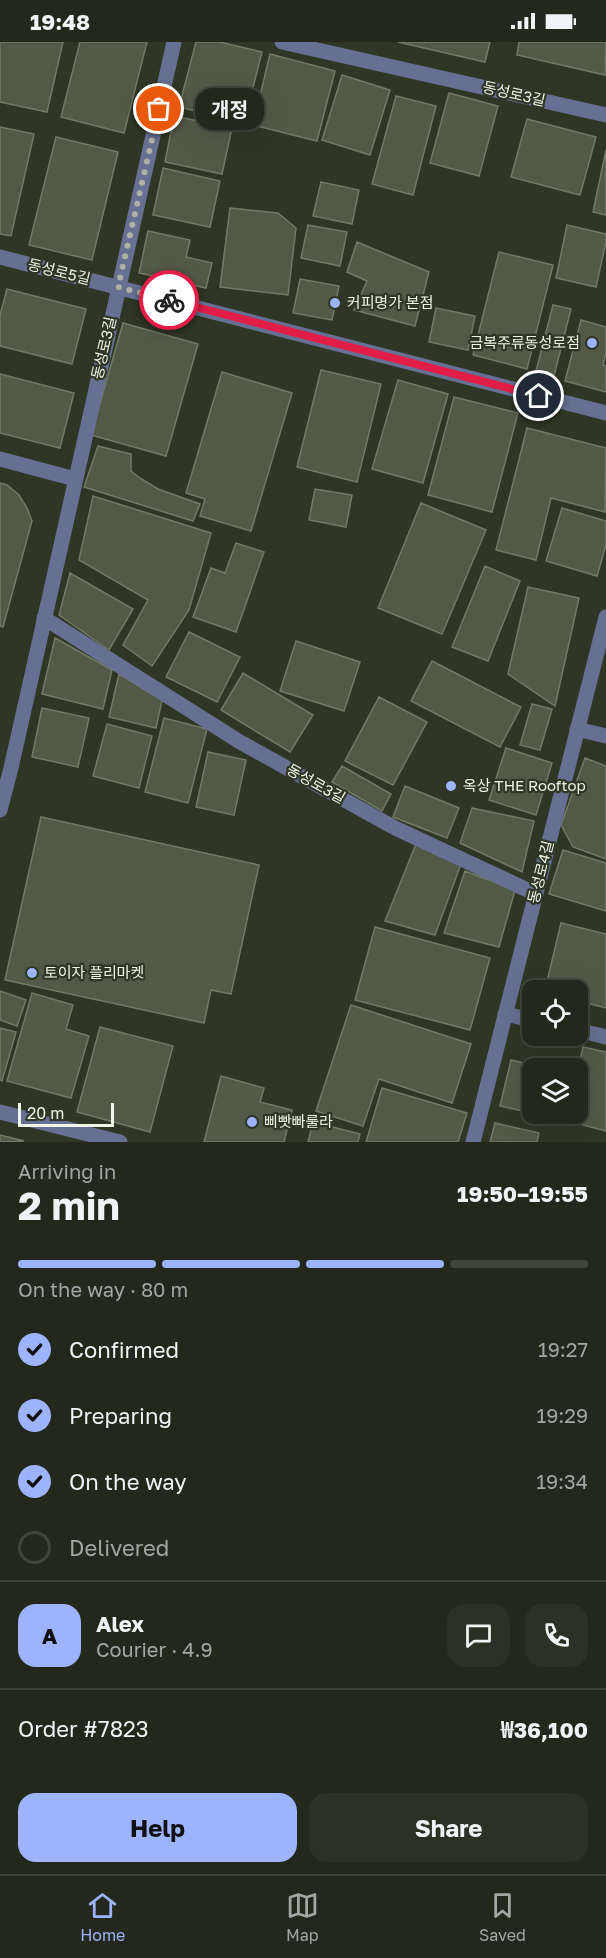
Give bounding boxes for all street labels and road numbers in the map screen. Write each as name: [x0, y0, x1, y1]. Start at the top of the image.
street label: 동성로3길: [481, 77, 547, 109]
street label: 동성로5길: [26, 255, 92, 287]
street label: 동성로3길: [87, 315, 119, 381]
street label: 동성로3길: [284, 760, 349, 807]
street label: 동성로4길: [524, 838, 557, 905]

